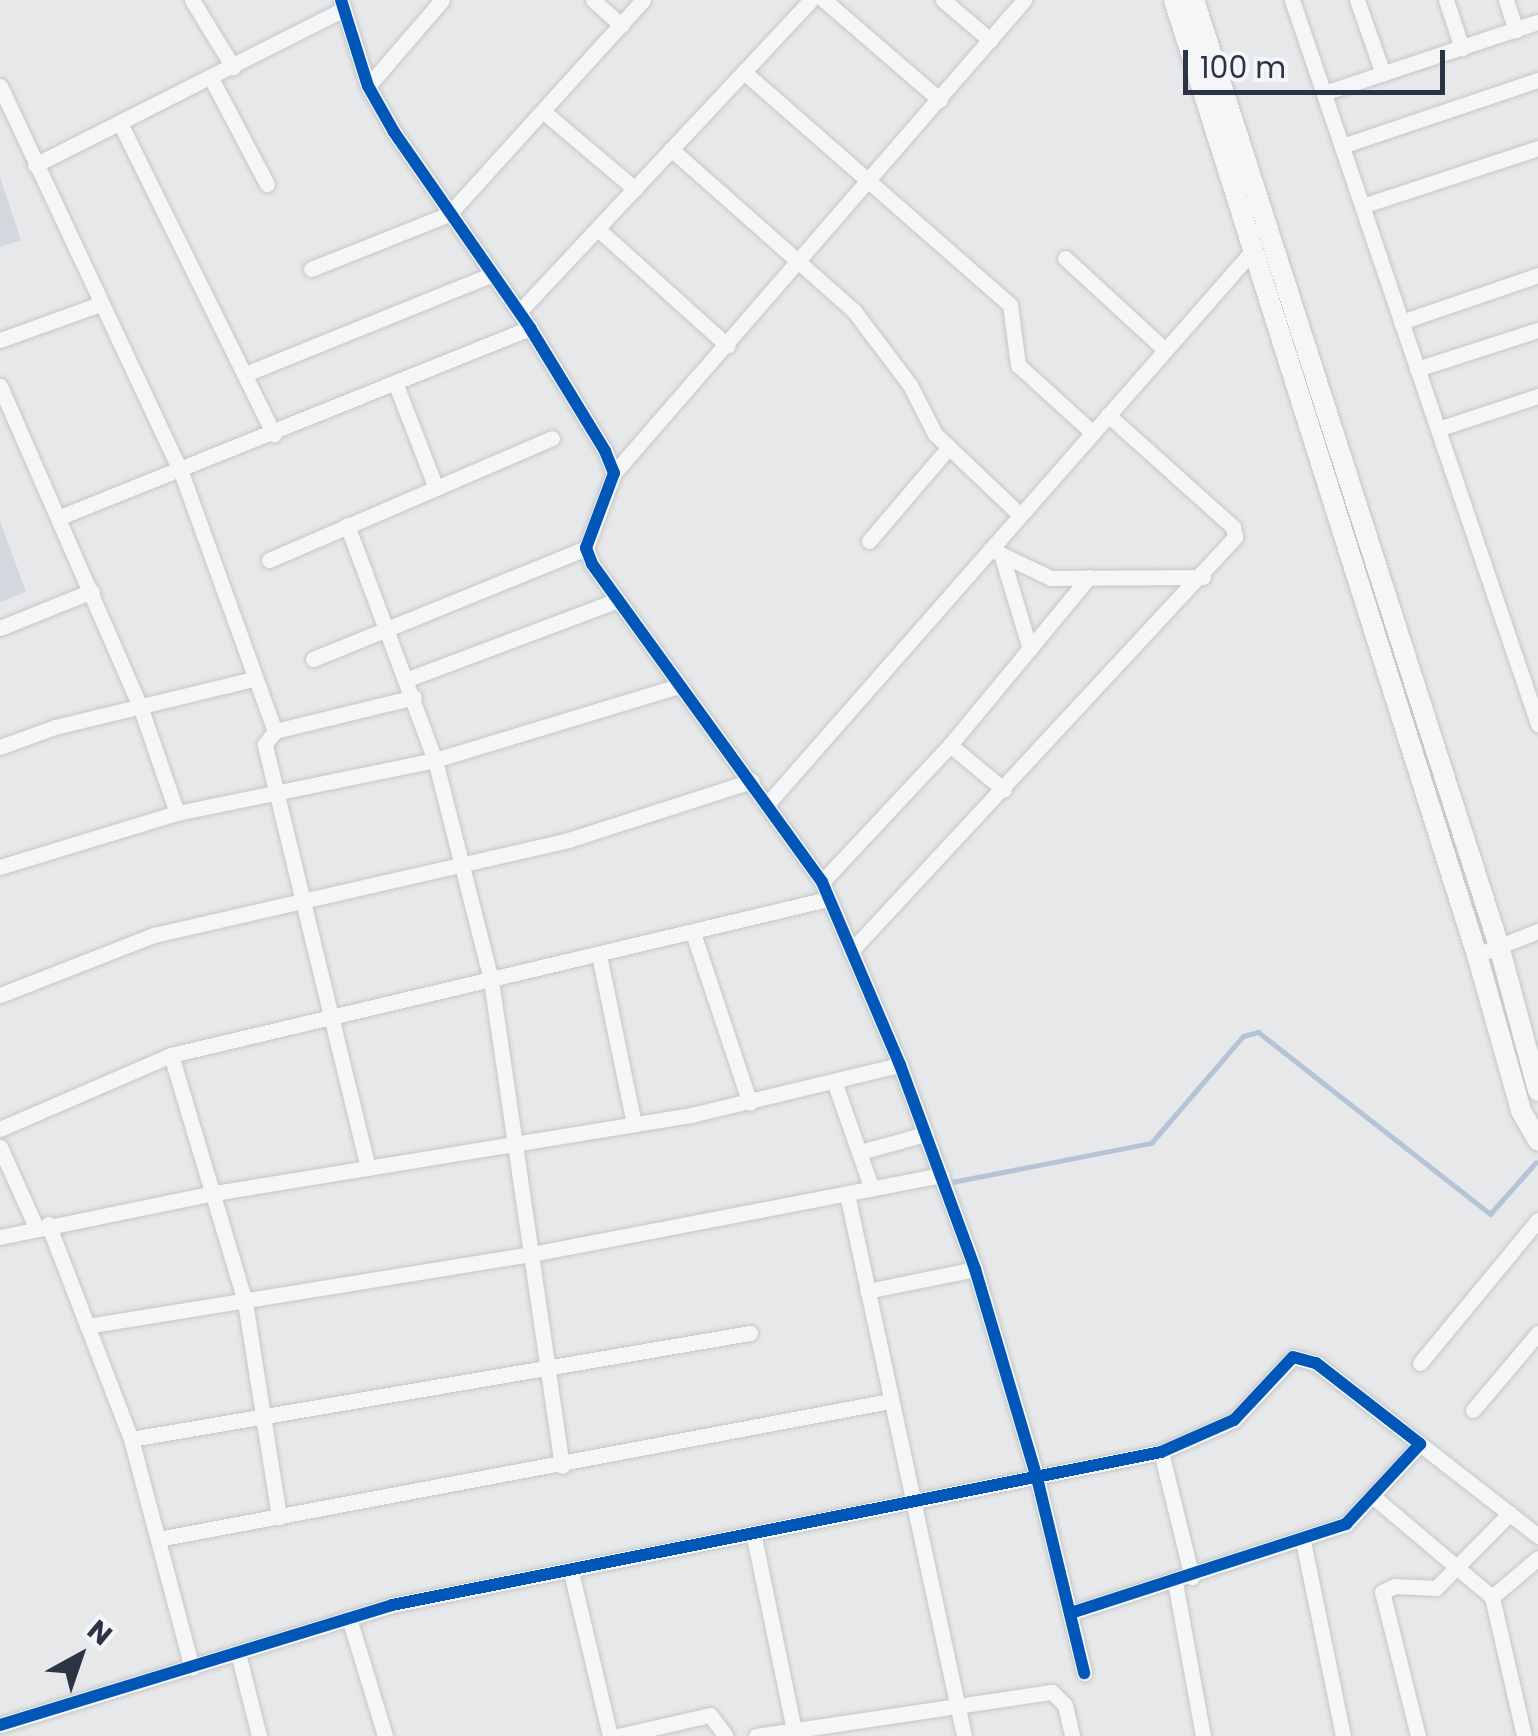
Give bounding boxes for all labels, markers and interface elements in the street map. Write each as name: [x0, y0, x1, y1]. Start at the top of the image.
scale bar: [1188, 30, 1450, 92]
text: 100 m: [1200, 46, 1286, 89]
north arrow: [30, 1606, 130, 1706]
text: N: [79, 1611, 120, 1654]

